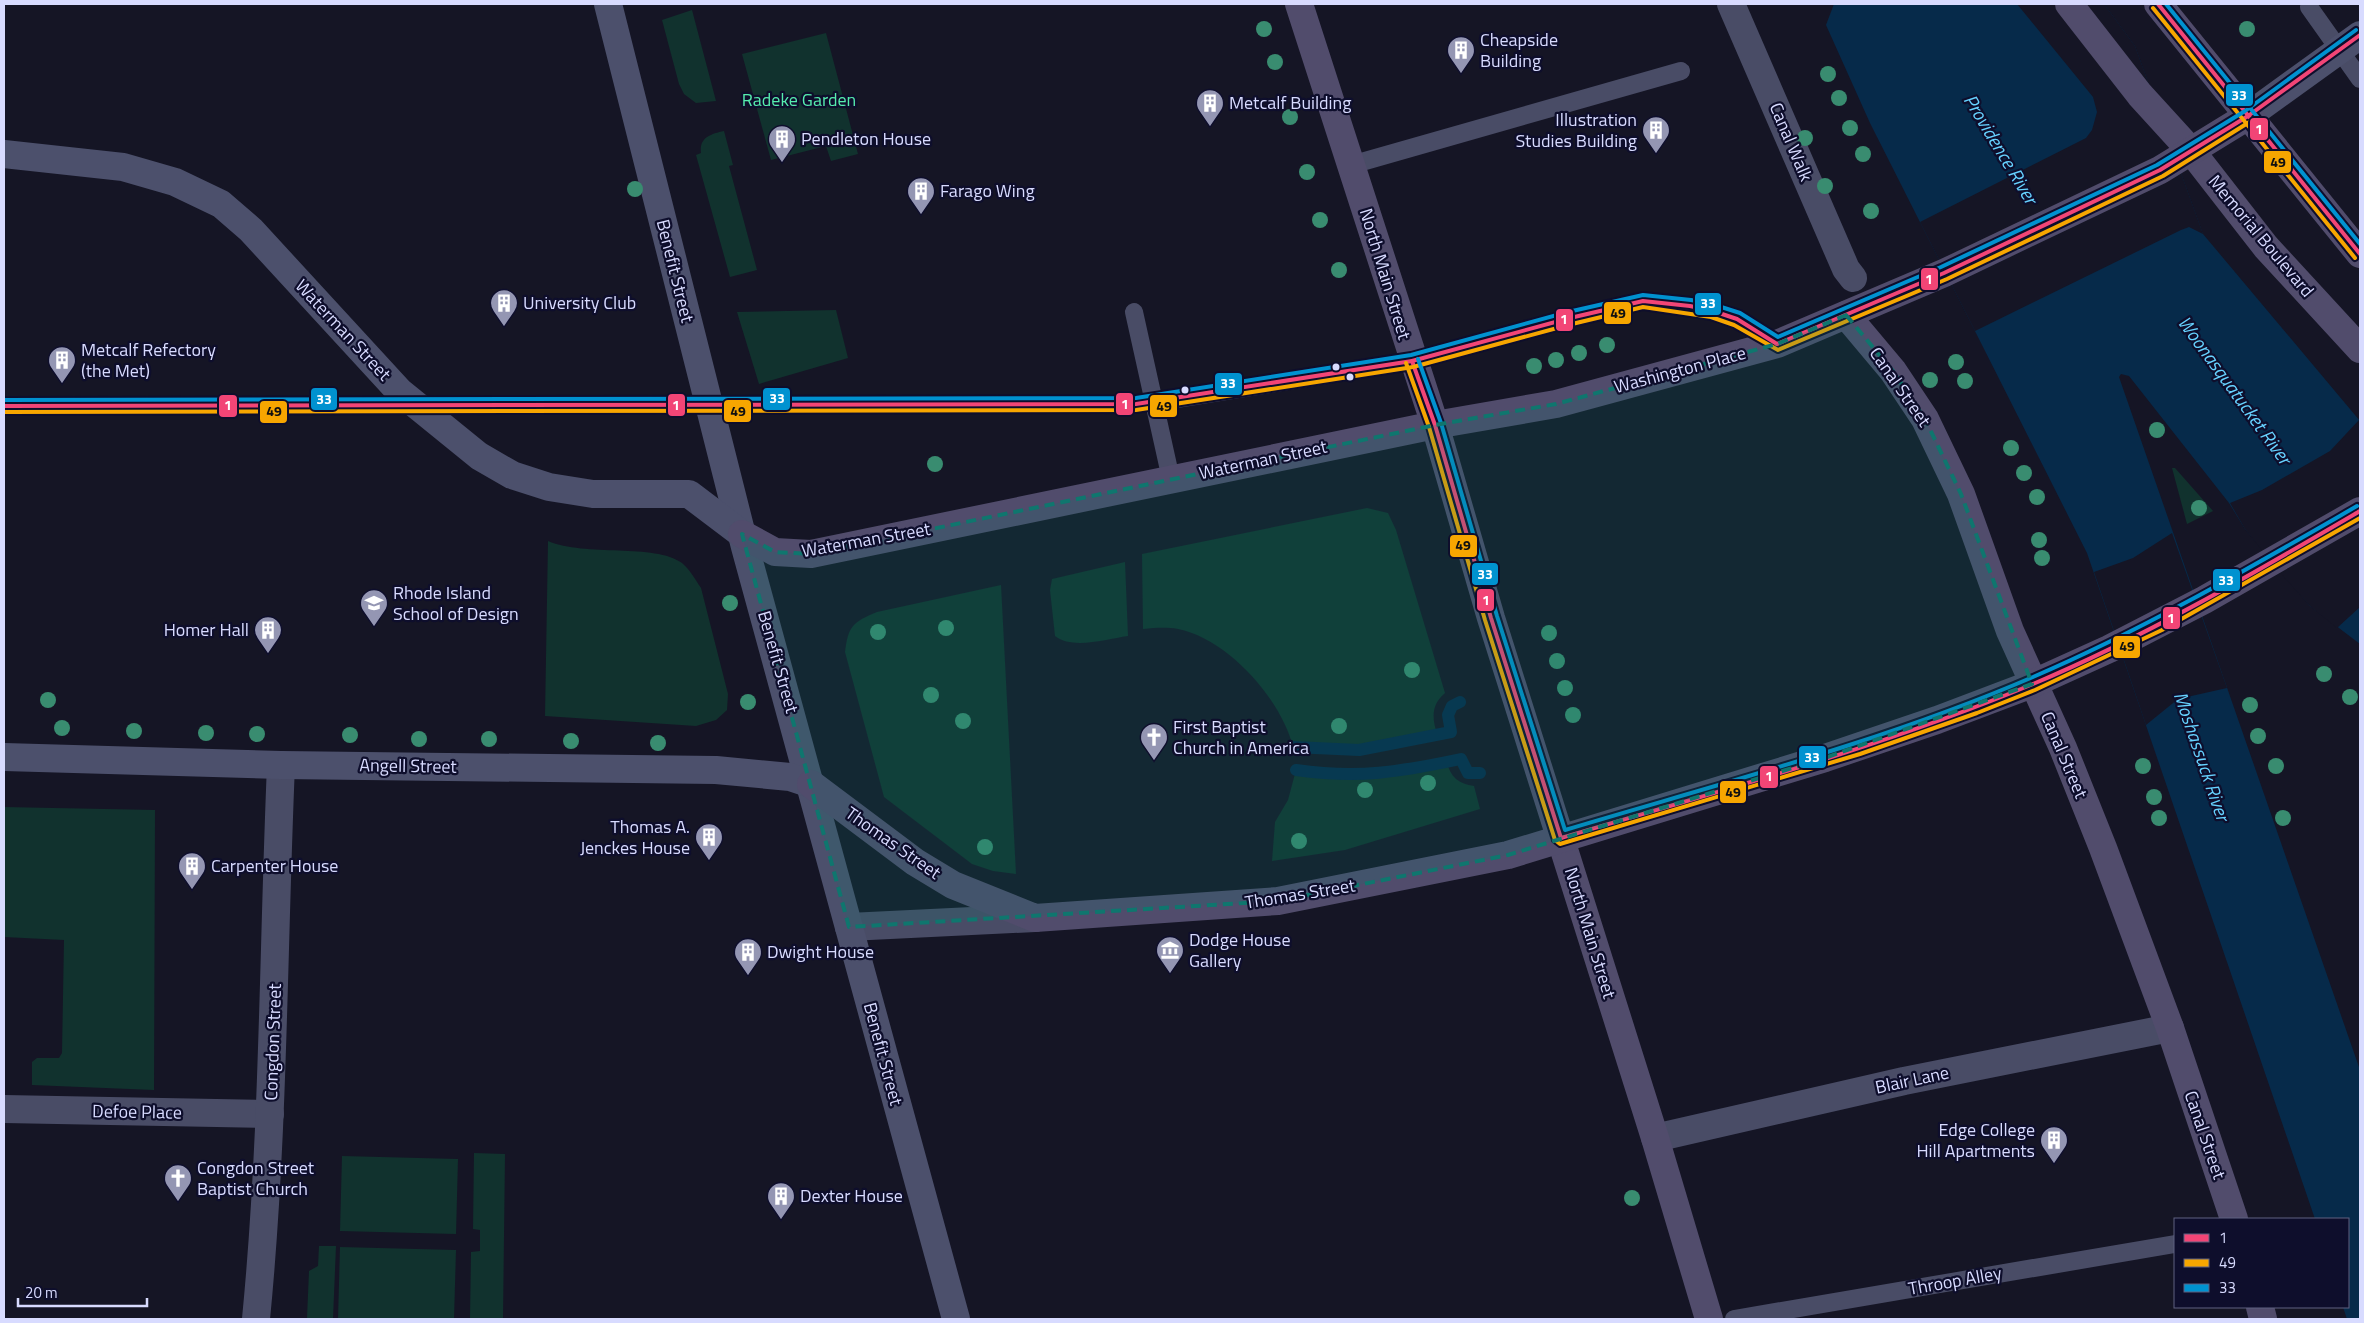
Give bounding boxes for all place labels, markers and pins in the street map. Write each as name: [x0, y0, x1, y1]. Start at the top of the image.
place label: Cheapside Building: [1480, 26, 1558, 74]
building icon: Cheapside Building: [1446, 35, 1476, 74]
building icon: Metcalf Building: [1195, 88, 1225, 127]
place label: Metcalf Building: [1229, 89, 1351, 116]
place label: Illustration Studies Building: [1516, 106, 1637, 154]
building icon: Illustration Studies Building: [1641, 115, 1671, 154]
building icon: Pendleton House: [767, 124, 797, 163]
place label: Pendleton House: [801, 125, 931, 152]
building icon: Farago Wing: [906, 176, 936, 215]
place label: Farago Wing: [940, 177, 1035, 204]
building icon: University Club: [489, 288, 519, 327]
place label: University Club: [523, 289, 636, 316]
place label: Metcalf Refectory (the Met): [81, 336, 216, 384]
building icon: Metcalf Refectory (the Met): [47, 345, 77, 384]
unlabelled marker: [1331, 362, 1341, 372]
unlabelled marker: [1345, 372, 1355, 382]
unlabelled marker: [1180, 385, 1190, 395]
place label: Rhode Island School of Design: [393, 579, 519, 627]
school or university icon: Rhode Island School of Design: [359, 588, 389, 627]
building icon: Homer Hall: [253, 615, 283, 654]
place label: Homer Hall: [164, 616, 249, 643]
place label: First Baptist Church in America: [1173, 713, 1309, 761]
church icon: First Baptist Church in America: [1139, 722, 1169, 761]
place label: Thomas A. Jenckes House: [580, 813, 690, 861]
building icon: Thomas A. Jenckes House: [694, 822, 724, 861]
building icon: Carpenter House: [177, 851, 207, 890]
place label: Carpenter House: [211, 852, 338, 879]
place label: Dodge House Gallery: [1189, 926, 1291, 974]
museum icon: Dodge House Gallery: [1155, 935, 1185, 974]
building icon: Dwight House: [733, 937, 763, 976]
place label: Dwight House: [767, 938, 874, 965]
place label: Edge College Hill Apartments: [1916, 1116, 2035, 1164]
building icon: Edge College Hill Apartments: [2039, 1125, 2069, 1164]
place label: Congdon Street Baptist Church: [197, 1154, 315, 1202]
church icon: Congdon Street Baptist Church: [163, 1163, 193, 1202]
building icon: Dexter House: [766, 1181, 796, 1220]
place label: Dexter House: [800, 1182, 903, 1209]

